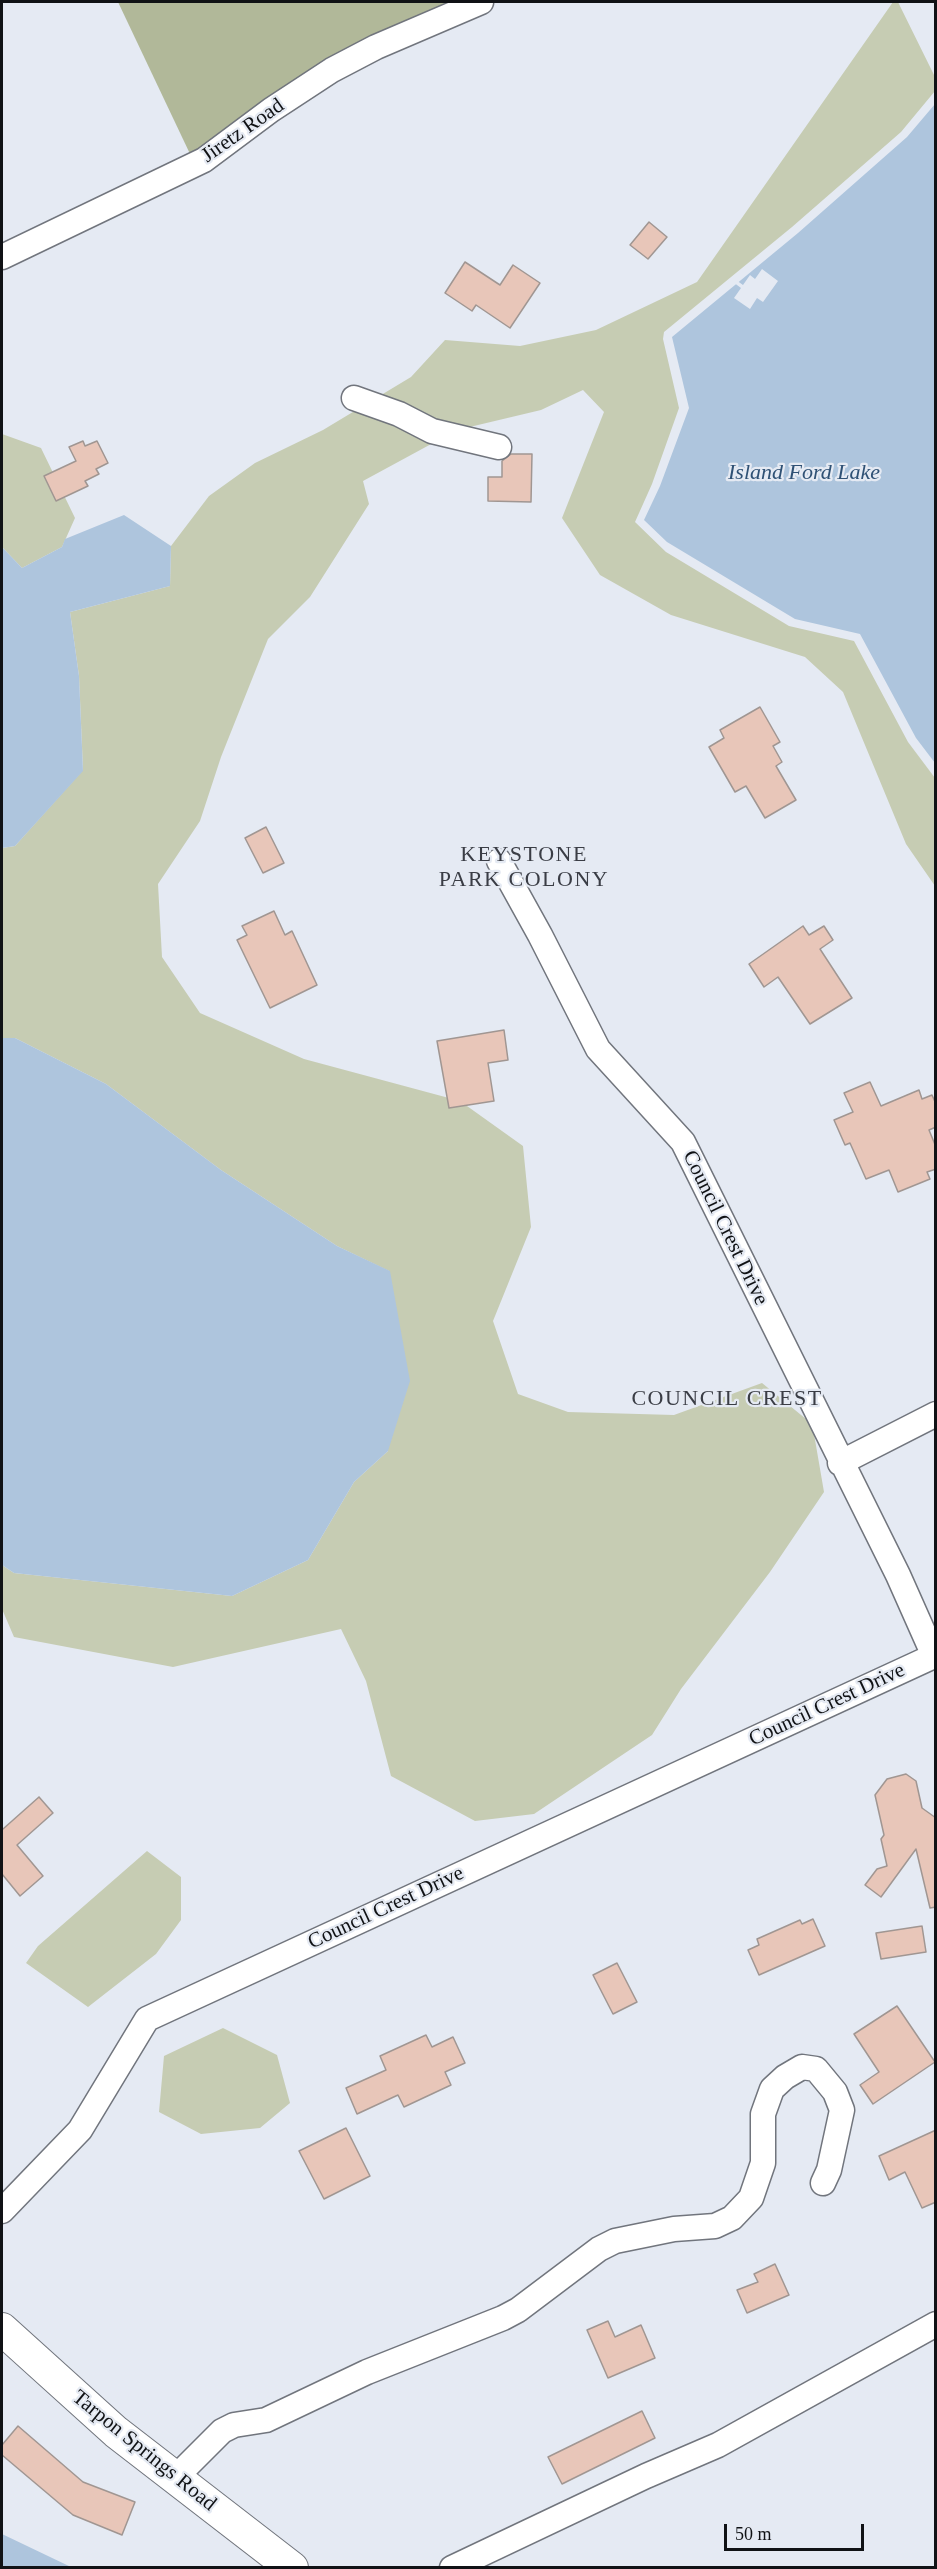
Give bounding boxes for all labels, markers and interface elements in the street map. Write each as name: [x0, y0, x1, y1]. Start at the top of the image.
street label: Jiretz Road: [197, 93, 289, 169]
water label: Island Ford Lake: [728, 460, 880, 486]
district label: KEYSTONE PARK COLONY: [439, 842, 609, 894]
street label: Council Crest Drive: [677, 1146, 773, 1310]
district label: COUNCIL CREST: [631, 1386, 823, 1412]
street label: Council Crest Drive: [745, 1658, 909, 1752]
street label: Council Crest Drive: [304, 1861, 468, 1955]
street label: Tarpon Springs Road: [67, 2385, 221, 2517]
scale bar: [727, 2512, 866, 2550]
text: 50 m: [735, 2524, 772, 2544]

